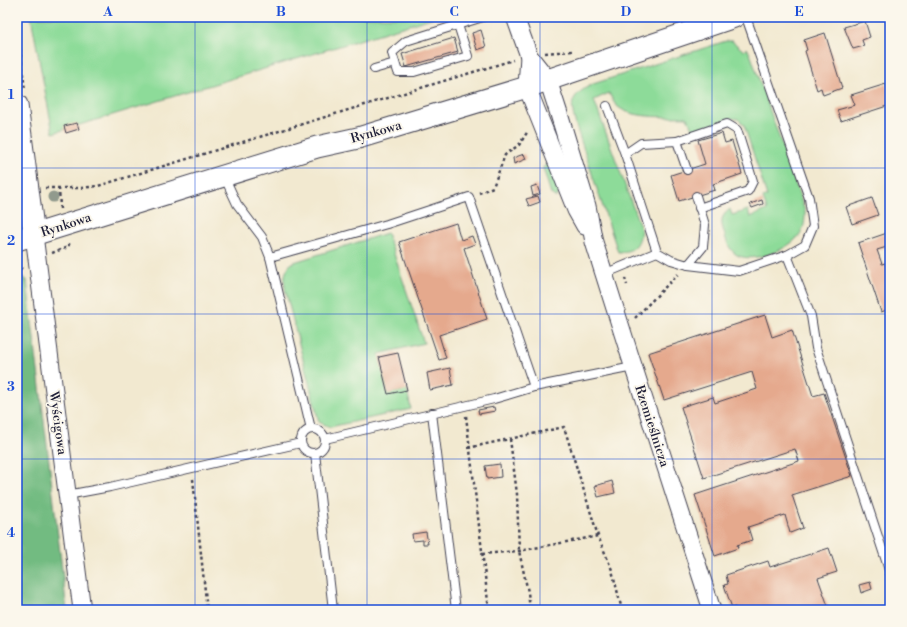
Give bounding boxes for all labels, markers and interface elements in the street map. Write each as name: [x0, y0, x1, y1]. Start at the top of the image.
text: A: [102, 4, 113, 20]
text: B: [276, 4, 286, 20]
text: C: [449, 4, 459, 20]
text: D: [621, 4, 631, 20]
text: E: [794, 4, 804, 20]
text: 1: [8, 87, 15, 103]
street label: Rynkowa: [349, 117, 404, 147]
street label: Rynkowa: [39, 209, 94, 241]
text: 2: [7, 233, 15, 249]
text: 3: [7, 379, 15, 395]
street label: Rzemieślnicza: [631, 383, 673, 469]
street label: Wyścigowa: [45, 389, 70, 456]
text: 4: [7, 525, 16, 541]

